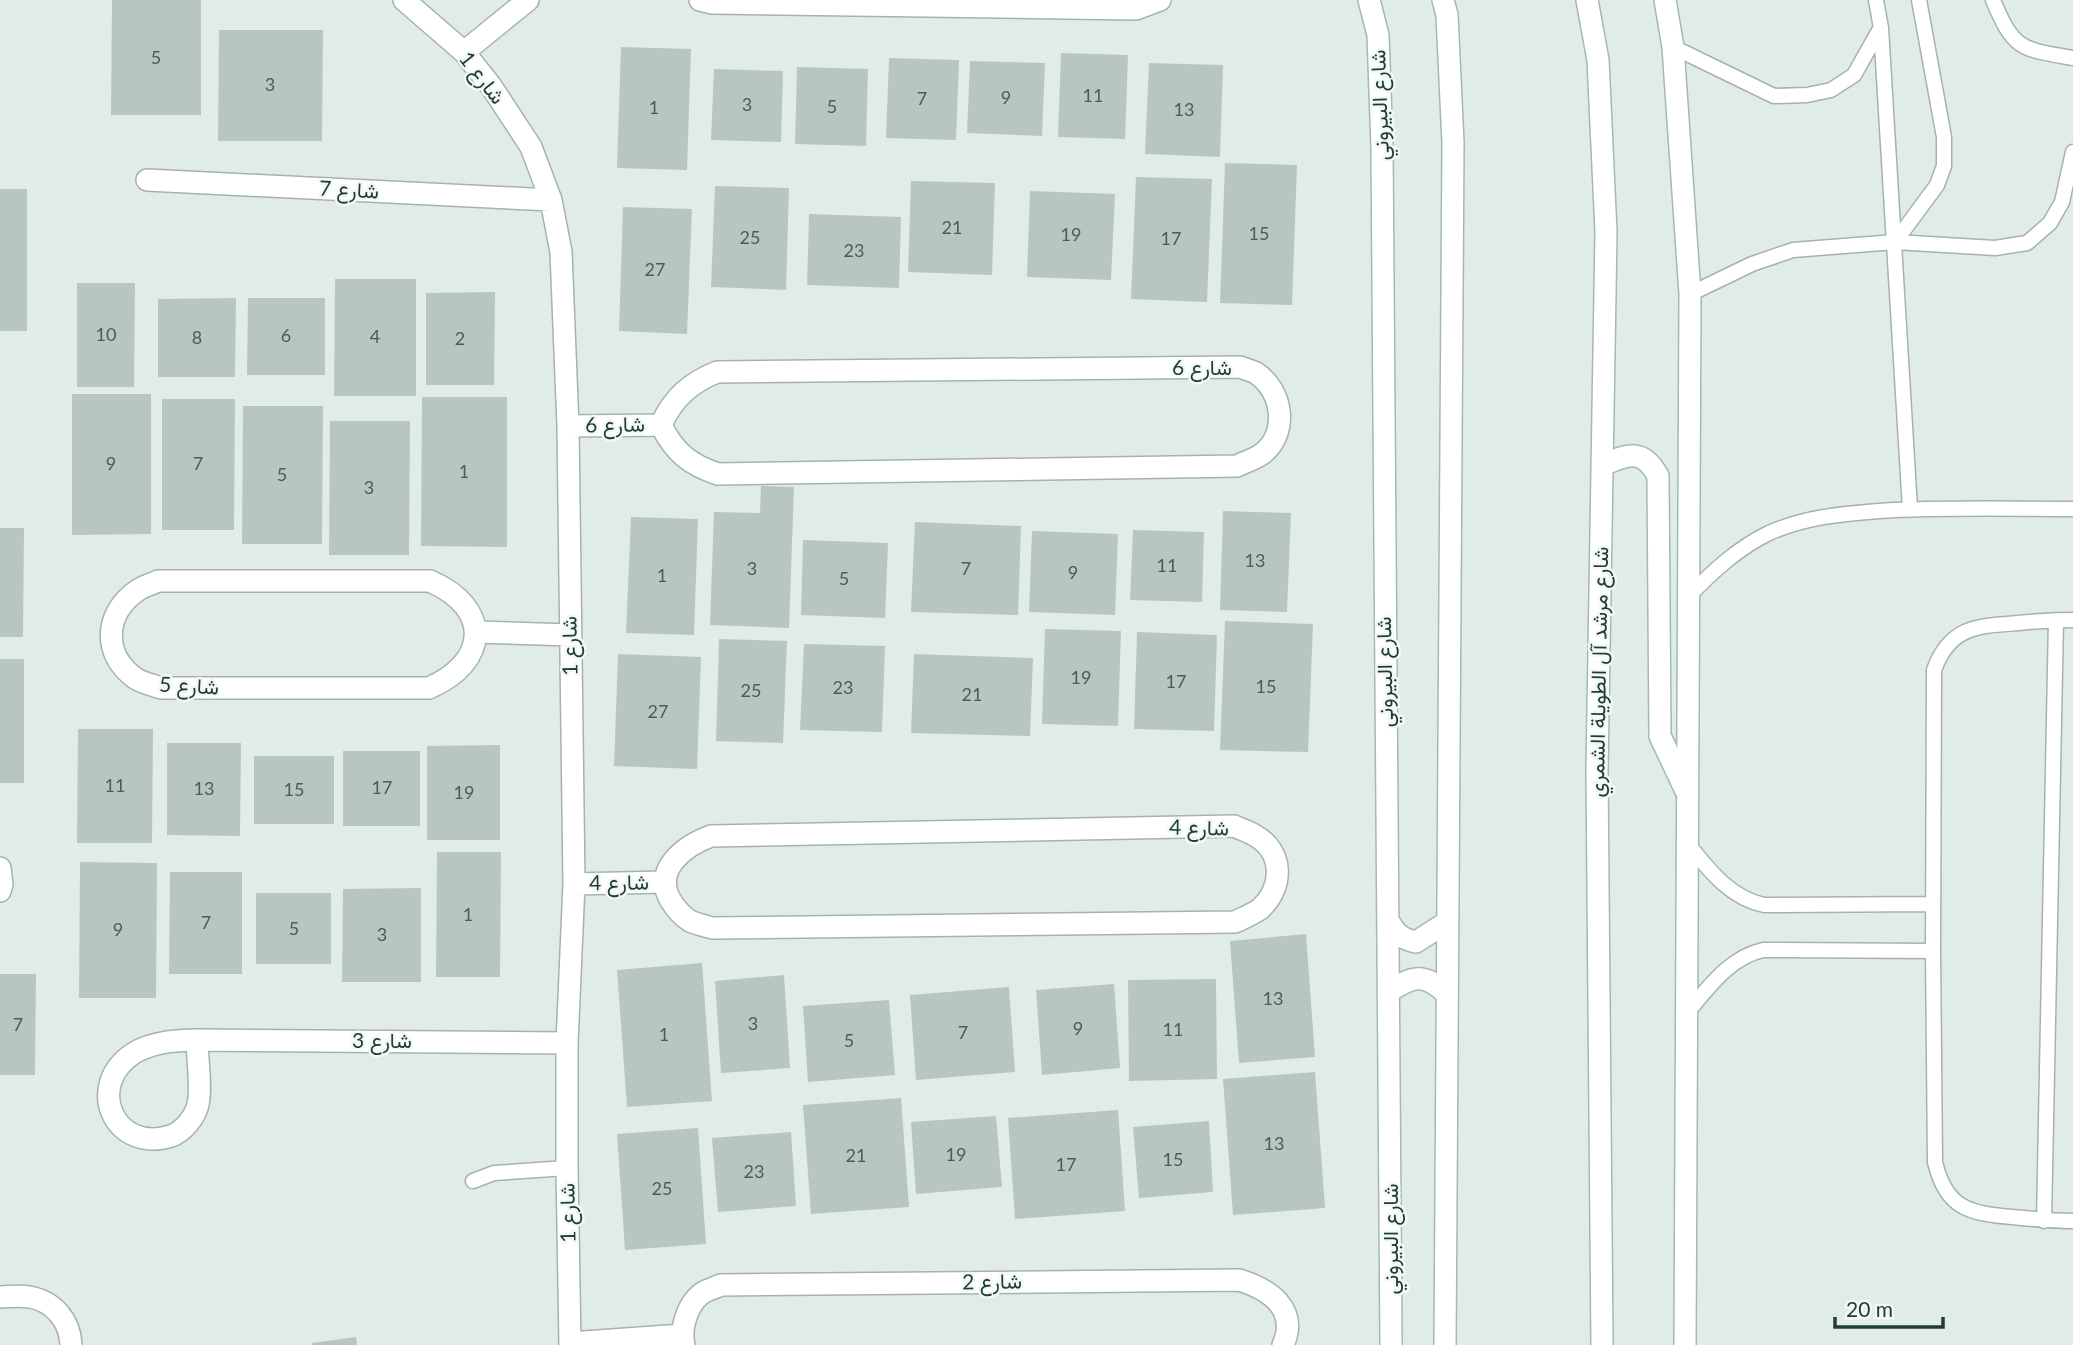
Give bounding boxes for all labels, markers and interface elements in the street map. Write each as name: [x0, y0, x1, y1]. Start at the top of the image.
house number: 5: [151, 46, 161, 68]
street label: شارع 1: [453, 46, 511, 110]
street label: شارع البيروني: [1364, 49, 1399, 161]
house number: 3: [265, 73, 275, 95]
house number: 11: [1083, 84, 1103, 106]
house number: 9: [1001, 86, 1011, 108]
house number: 7: [917, 87, 927, 109]
house number: 3: [742, 93, 752, 115]
house number: 5: [827, 95, 837, 117]
house number: 1: [649, 96, 659, 118]
house number: 13: [1174, 98, 1194, 120]
street label: شارع 7: [318, 174, 380, 206]
house number: 21: [942, 216, 962, 238]
house number: 15: [1249, 222, 1269, 244]
house number: 19: [1061, 223, 1081, 245]
house number: 25: [740, 226, 760, 248]
house number: 17: [1161, 227, 1181, 249]
house number: 23: [844, 239, 864, 261]
house number: 27: [645, 258, 665, 280]
house number: 10: [96, 323, 116, 345]
house number: 6: [281, 324, 291, 346]
house number: 4: [370, 325, 380, 347]
house number: 8: [192, 326, 202, 348]
house number: 2: [455, 327, 465, 349]
street label: شارع 6: [1172, 354, 1232, 382]
street label: شارع 6: [585, 410, 645, 440]
house number: 9: [106, 452, 116, 474]
house number: 7: [193, 452, 203, 474]
house number: 1: [459, 460, 469, 482]
house number: 5: [277, 463, 287, 485]
house number: 3: [364, 476, 374, 498]
street label: شارع مرشد آل الطويلة الشمري: [1583, 546, 1618, 798]
house number: 13: [1245, 549, 1265, 571]
house number: 11: [1157, 554, 1177, 576]
house number: 3: [747, 557, 757, 579]
house number: 7: [961, 557, 971, 579]
house number: 9: [1068, 561, 1078, 583]
house number: 1: [657, 564, 667, 586]
house number: 5: [839, 567, 849, 589]
street label: شارع 1: [555, 616, 585, 676]
street label: شارع البيروني: [1370, 616, 1403, 728]
house number: 19: [1071, 666, 1091, 688]
street label: شارع 5: [158, 670, 220, 702]
house number: 17: [1166, 670, 1186, 692]
house number: 15: [1256, 675, 1276, 697]
house number: 23: [833, 676, 853, 698]
house number: 25: [741, 679, 761, 701]
house number: 21: [962, 683, 982, 705]
house number: 27: [648, 700, 668, 722]
house number: 11: [105, 774, 125, 796]
house number: 17: [372, 776, 392, 798]
house number: 13: [194, 777, 214, 799]
house number: 15: [284, 778, 304, 800]
house number: 19: [454, 781, 474, 803]
street label: شارع 4: [1169, 813, 1229, 843]
street label: شارع 4: [589, 868, 649, 898]
house number: 1: [463, 903, 473, 925]
house number: 7: [201, 911, 211, 933]
house number: 5: [289, 917, 299, 939]
house number: 9: [113, 918, 123, 940]
house number: 3: [377, 923, 387, 945]
house number: 13: [1263, 987, 1283, 1009]
house number: 3: [748, 1012, 758, 1034]
house number: 7: [13, 1013, 23, 1035]
house number: 9: [1073, 1017, 1083, 1039]
house number: 11: [1163, 1018, 1183, 1040]
house number: 7: [958, 1021, 968, 1043]
house number: 1: [659, 1023, 669, 1045]
street label: شارع 3: [352, 1027, 412, 1055]
house number: 5: [844, 1029, 854, 1051]
house number: 13: [1264, 1132, 1284, 1154]
house number: 19: [946, 1143, 966, 1165]
house number: 21: [846, 1144, 866, 1166]
house number: 15: [1163, 1148, 1183, 1170]
house number: 17: [1056, 1153, 1076, 1175]
house number: 23: [744, 1160, 764, 1182]
house number: 25: [652, 1177, 672, 1199]
street label: شارع 1: [553, 1183, 583, 1243]
street label: شارع البيروني: [1377, 1184, 1408, 1294]
street label: شارع 2: [962, 1267, 1022, 1297]
scale bar: [1835, 1286, 1944, 1330]
text: 20 m: [1846, 1296, 1893, 1321]

